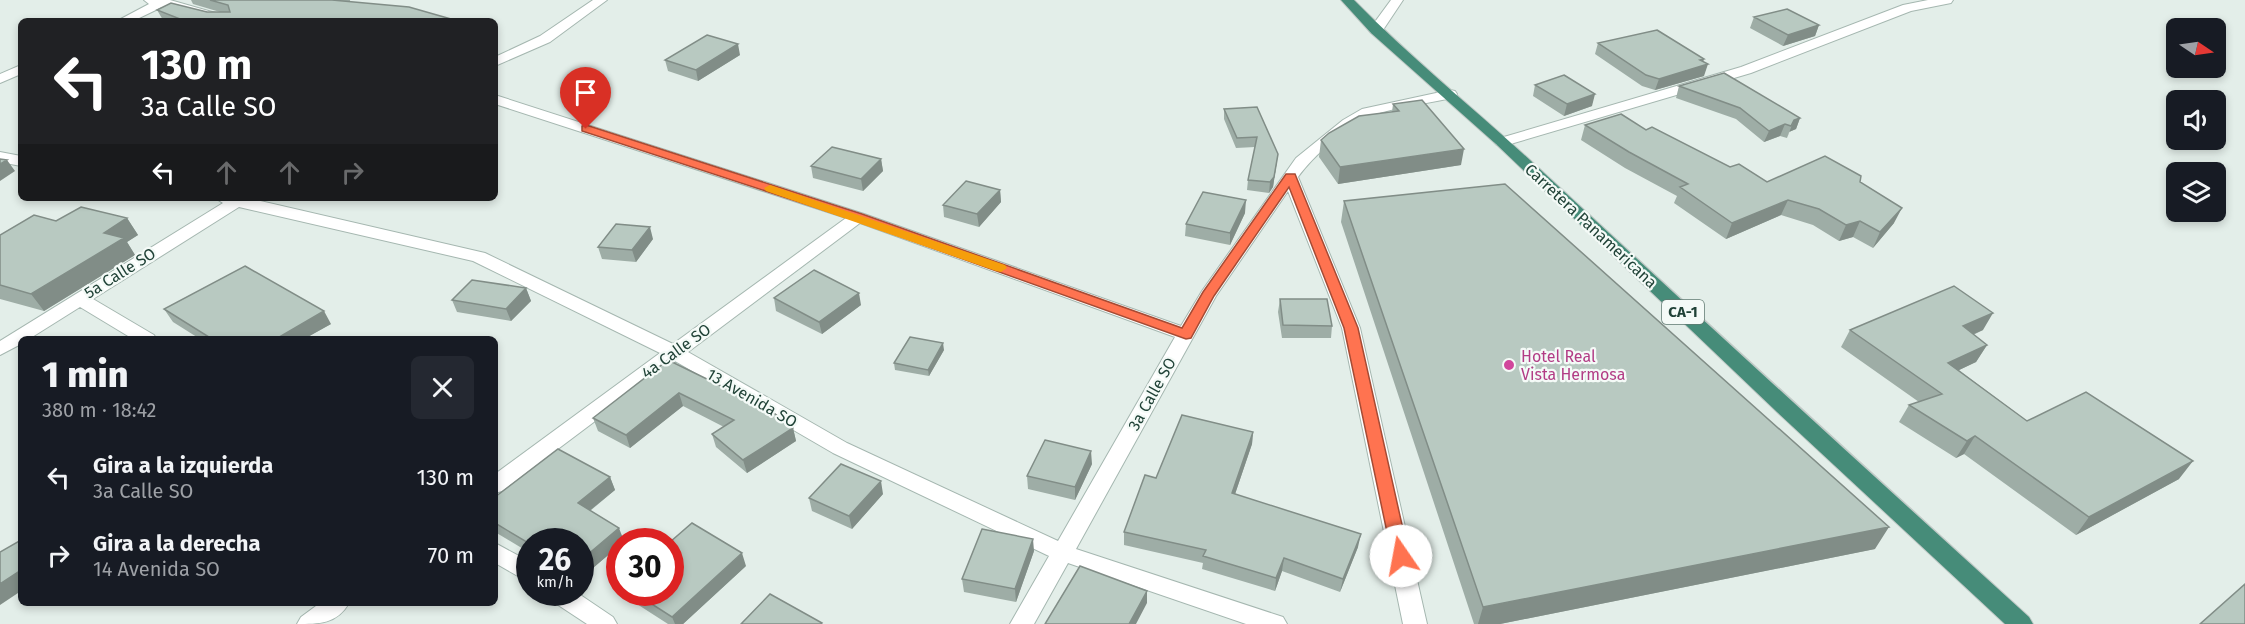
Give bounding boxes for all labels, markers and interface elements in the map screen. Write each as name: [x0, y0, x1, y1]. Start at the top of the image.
north arrow: [2166, 18, 2226, 78]
map controls: [2166, 18, 2226, 222]
text: 130 m: [141, 40, 252, 90]
icon: left: [42, 42, 120, 120]
pin: [560, 67, 611, 129]
icon: arrive: [569, 76, 602, 109]
button: sound: [2166, 90, 2226, 150]
text: 3a Calle SO: [141, 91, 277, 123]
icon: left: [147, 156, 180, 189]
icon: ahead: [210, 156, 243, 189]
icon: ahead: [273, 156, 306, 189]
icon: right: [336, 156, 369, 189]
street label: Carretera Panamericana: [1521, 160, 1661, 292]
button: layers: [2166, 162, 2226, 222]
street label: 5a Calle SO: [81, 244, 159, 302]
road number: CA-1: [1662, 300, 1704, 324]
street label: 4a Calle SO: [638, 320, 714, 382]
place label: Hotel Real Vista Hermosa: [1521, 347, 1625, 384]
text: 1 min: [42, 353, 128, 397]
street label: 3a Calle SO: [1124, 354, 1180, 434]
button: close: [411, 356, 474, 419]
marker: Hotel Real Vista Hermosa: [1502, 358, 1516, 372]
street label: 13 Avenida SO: [703, 365, 801, 431]
text: 380 m · 18:42: [42, 398, 157, 422]
text: Gira a la izquierda: [93, 452, 273, 479]
icon: left: [42, 461, 75, 494]
text: 130 m: [417, 464, 474, 491]
text: 3a Calle SO: [93, 479, 193, 503]
position arrow: [1369, 524, 1433, 588]
speed limit sign: 30: [606, 528, 684, 606]
text: Gira a la derecha: [93, 530, 261, 557]
icon: right: [42, 539, 75, 572]
text: 70 m: [428, 542, 474, 569]
text: 26: [539, 542, 571, 578]
text: 14 Avenida SO: [93, 557, 220, 581]
text: km/h: [536, 573, 574, 591]

